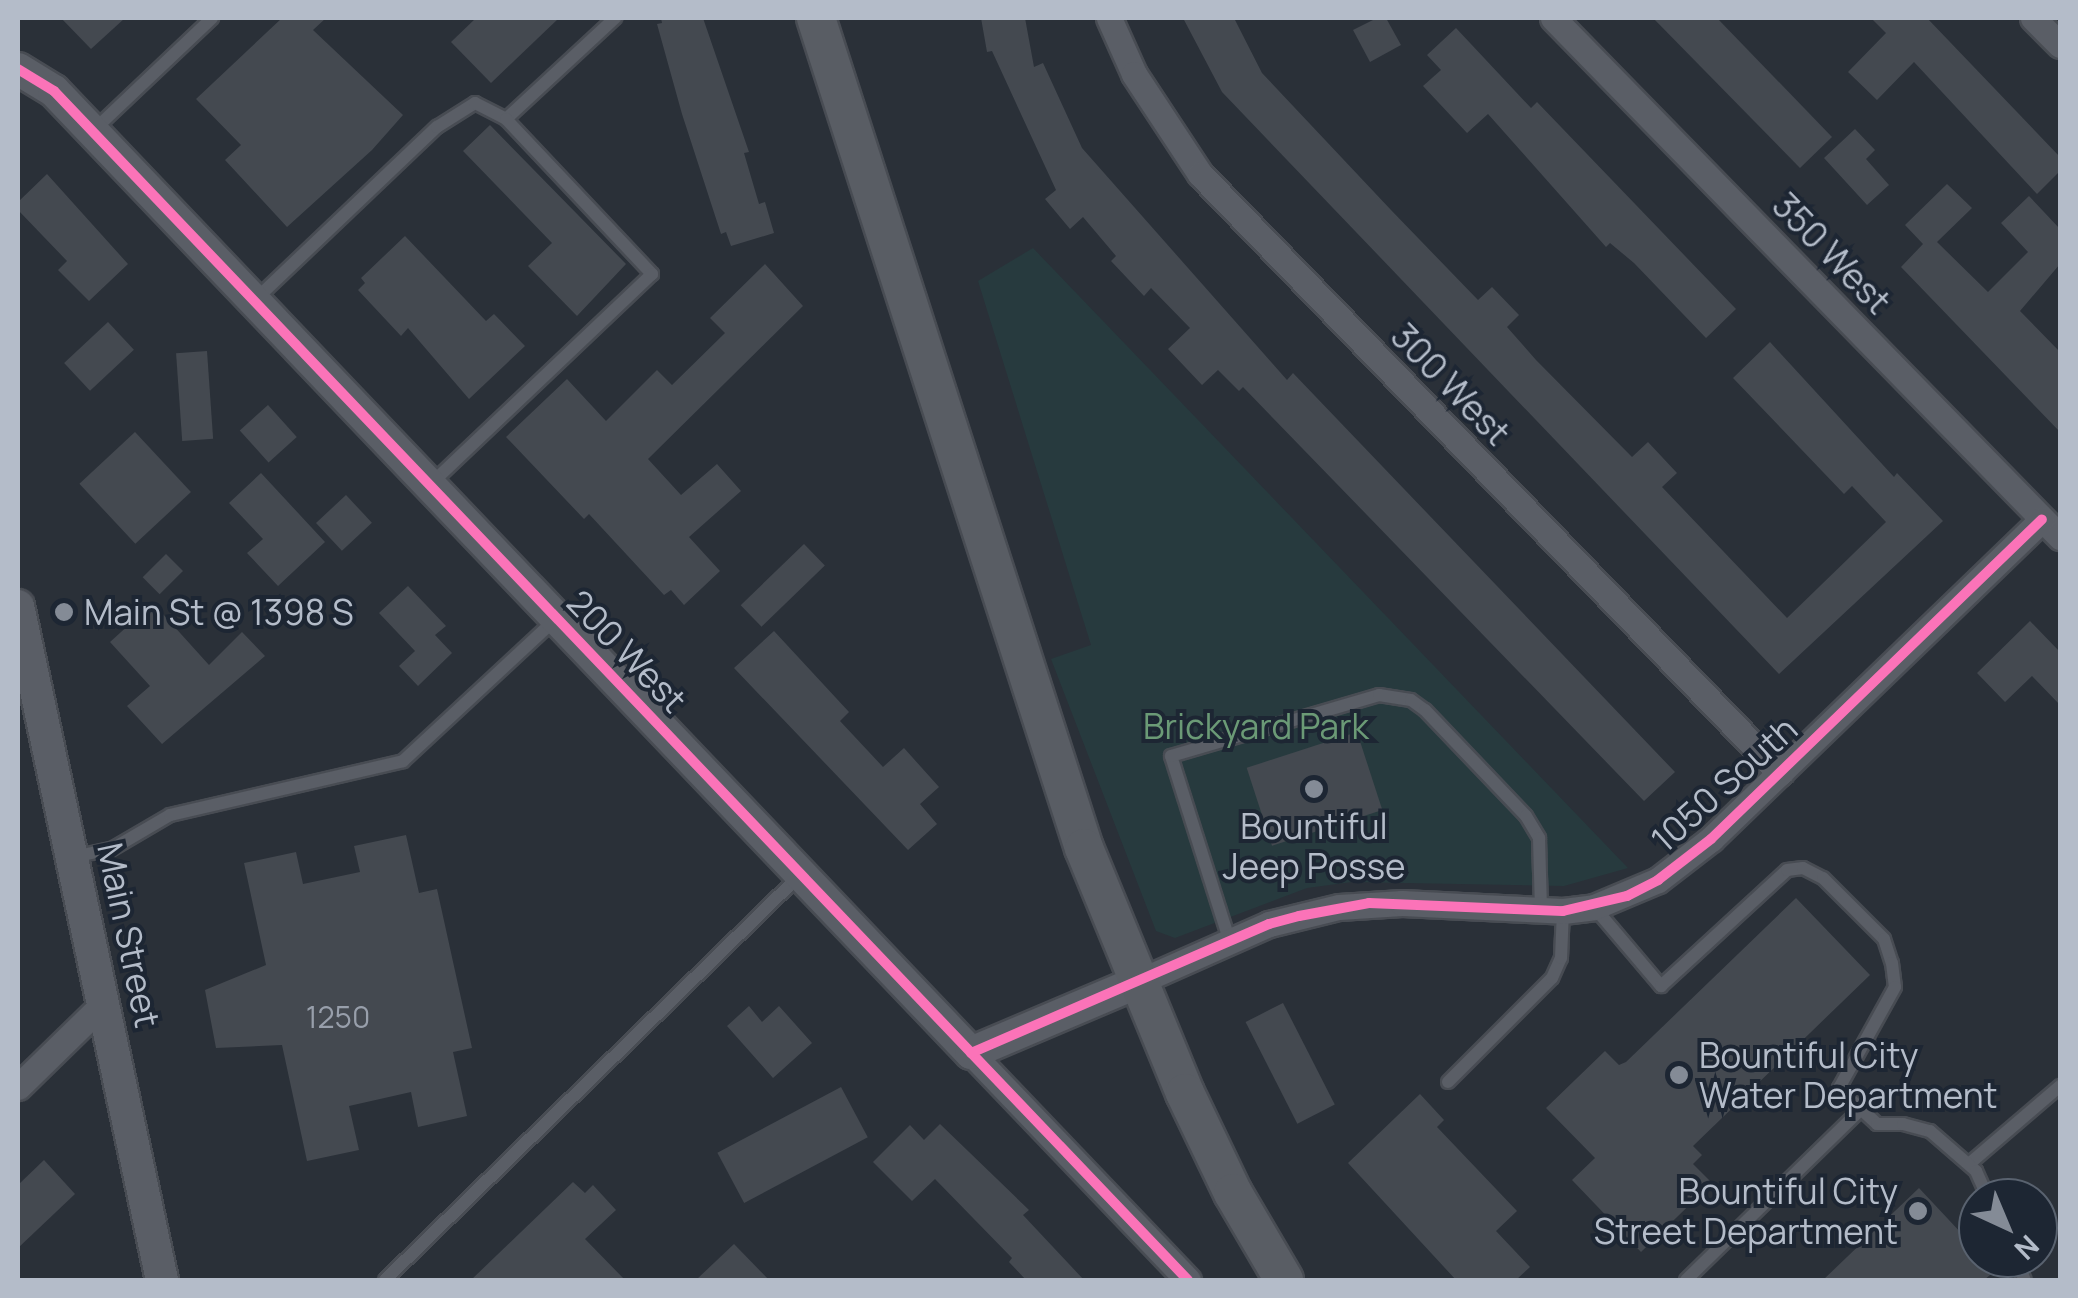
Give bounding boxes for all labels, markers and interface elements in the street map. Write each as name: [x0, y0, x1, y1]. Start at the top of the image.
street label: 350 West: [1764, 184, 1900, 322]
street label: 300 West: [1383, 315, 1519, 453]
street label: 200 West: [559, 581, 695, 721]
place label: Main St @ 1398 S: [84, 591, 354, 633]
marker: Main St @ 1398 S: [53, 601, 75, 623]
park label: Brickyard Park: [1143, 705, 1369, 747]
street label: 1050 South: [1643, 708, 1805, 860]
marker: Bountiful Jeep Posse: [1303, 778, 1325, 800]
place label: Bountiful Jeep Posse: [1222, 805, 1406, 887]
street label: Main Street: [89, 839, 169, 1031]
house number: 1250: [306, 999, 370, 1035]
place label: Bountiful City Water Department: [1699, 1034, 1998, 1116]
marker: Bountiful City Water Department: [1668, 1064, 1690, 1086]
place label: Bountiful City Street Department: [1594, 1170, 1898, 1252]
north arrow: [1958, 1178, 2058, 1278]
marker: Bountiful City Street Department: [1907, 1200, 1929, 1222]
text: N: [2007, 1227, 2048, 1269]

